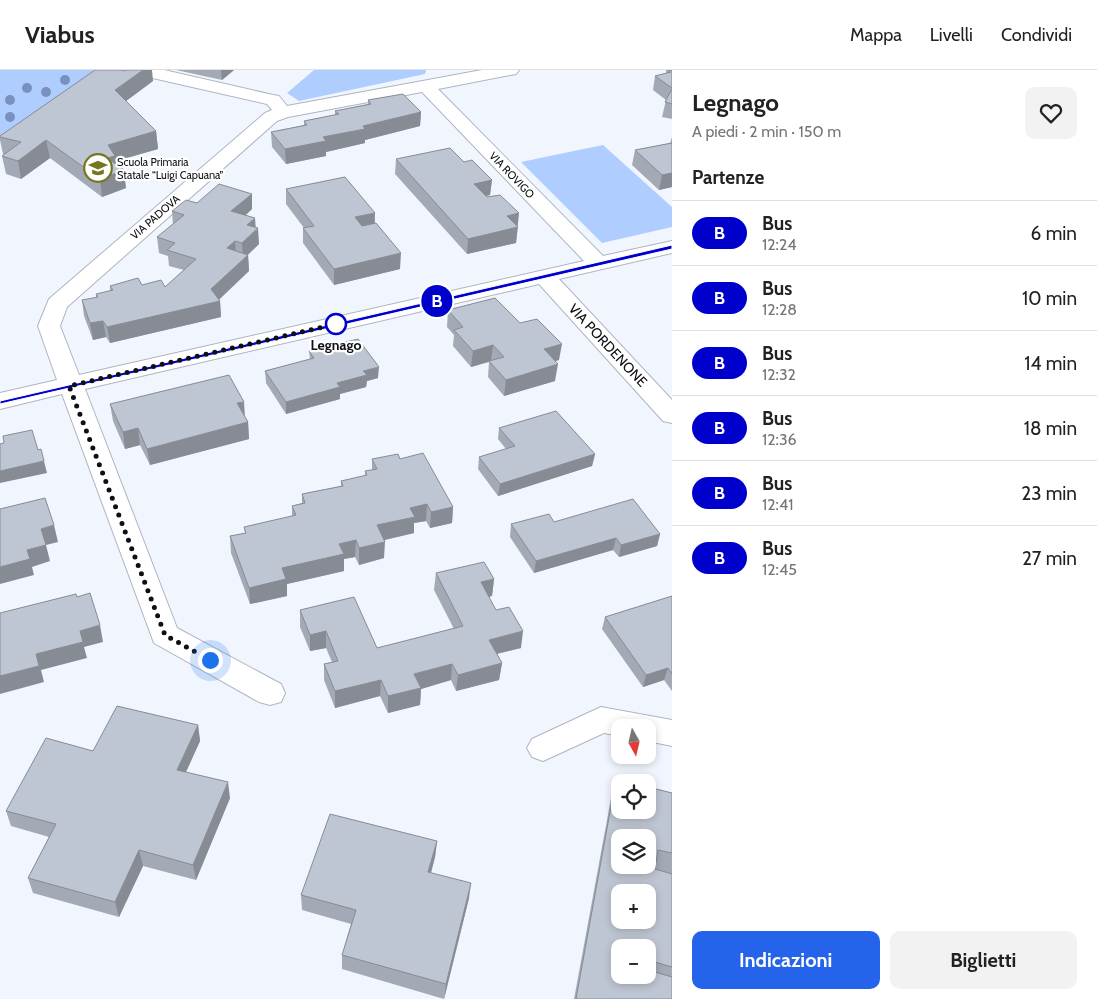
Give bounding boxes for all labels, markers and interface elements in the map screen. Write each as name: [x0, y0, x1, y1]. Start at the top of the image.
text: Viabus: [25, 20, 95, 49]
text: Mappa: [850, 24, 902, 46]
text: Livelli: [930, 24, 973, 46]
text: Condividi: [1001, 24, 1072, 46]
button: heart: [1025, 87, 1077, 139]
text: Legnago: [692, 88, 779, 117]
text: A piedi · 2 min · 150 m: [692, 122, 841, 141]
street label: VIA ROVIGO: [486, 149, 538, 202]
school or university icon: Scuola Primaria Statale “Luigi Capuana”: [83, 153, 113, 183]
place label: Scuola Primaria Statale “Luigi Capuana”: [117, 155, 224, 182]
text: Partenze: [692, 166, 764, 189]
street label: VIA PADOVA: [128, 192, 183, 242]
text: Bus: [762, 212, 792, 235]
text: B: [714, 222, 725, 244]
text: 6 min: [1031, 222, 1077, 245]
text: 12:24: [762, 235, 797, 254]
text: Bus: [762, 277, 792, 300]
line badge: B: [421, 285, 453, 317]
text: B: [714, 287, 725, 309]
text: 10 min: [1022, 287, 1077, 310]
text: B: [431, 290, 443, 312]
street label: VIA PORDENONE: [565, 300, 651, 391]
text: 12:28: [762, 300, 797, 319]
marker: Legnago: [325, 313, 347, 335]
place label: Legnago: [311, 336, 361, 354]
text: Bus: [762, 342, 792, 365]
text: B: [714, 352, 725, 374]
text: 14 min: [1024, 352, 1077, 375]
text: 12:32: [762, 365, 796, 384]
text: Bus: [762, 407, 792, 430]
text: B: [714, 417, 725, 439]
text: 18 min: [1024, 417, 1077, 440]
text: 12:36: [762, 430, 797, 449]
text: Bus: [762, 472, 792, 495]
text: B: [714, 482, 725, 504]
text: 23 min: [1021, 482, 1077, 505]
text: 12:41: [762, 495, 793, 514]
text: Bus: [762, 537, 792, 560]
text: B: [714, 547, 725, 569]
text: 27 min: [1022, 547, 1077, 570]
text: 12:45: [762, 560, 797, 579]
your location: [198, 648, 223, 673]
north arrow: [611, 719, 656, 764]
map controls: [611, 719, 656, 984]
button: locate: [611, 774, 656, 819]
button: layers: [611, 829, 656, 874]
button: +: [611, 884, 656, 929]
button: Indicazioni: [692, 931, 880, 989]
button: Biglietti: [890, 931, 1077, 989]
button: −: [611, 939, 656, 984]

